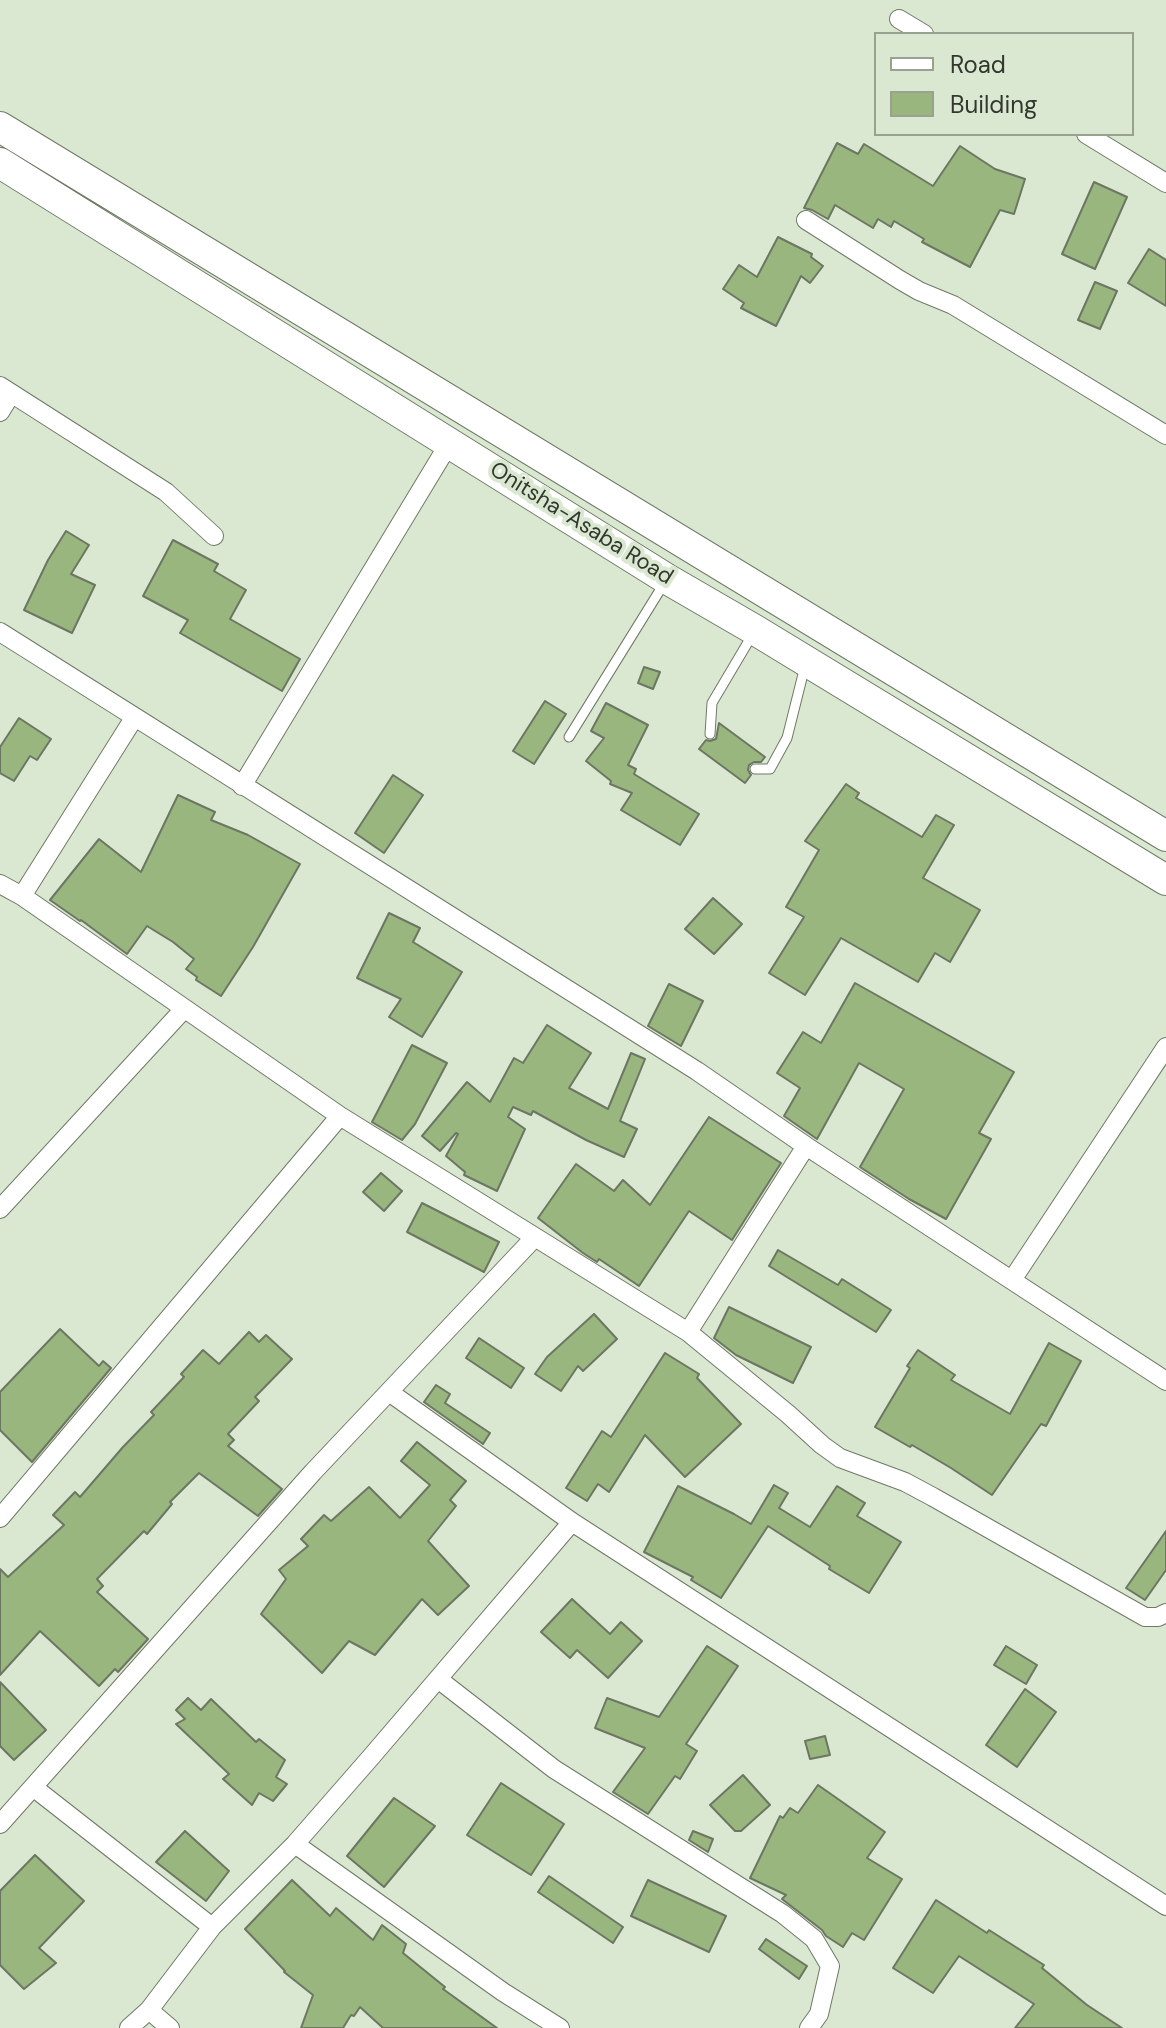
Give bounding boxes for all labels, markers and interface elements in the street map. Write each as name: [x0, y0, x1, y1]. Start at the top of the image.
legend: [874, 32, 1134, 136]
text: Road: [950, 49, 1006, 80]
text: Building: [950, 89, 1037, 120]
street label: Onitsha-Asaba Road: [485, 457, 677, 591]

